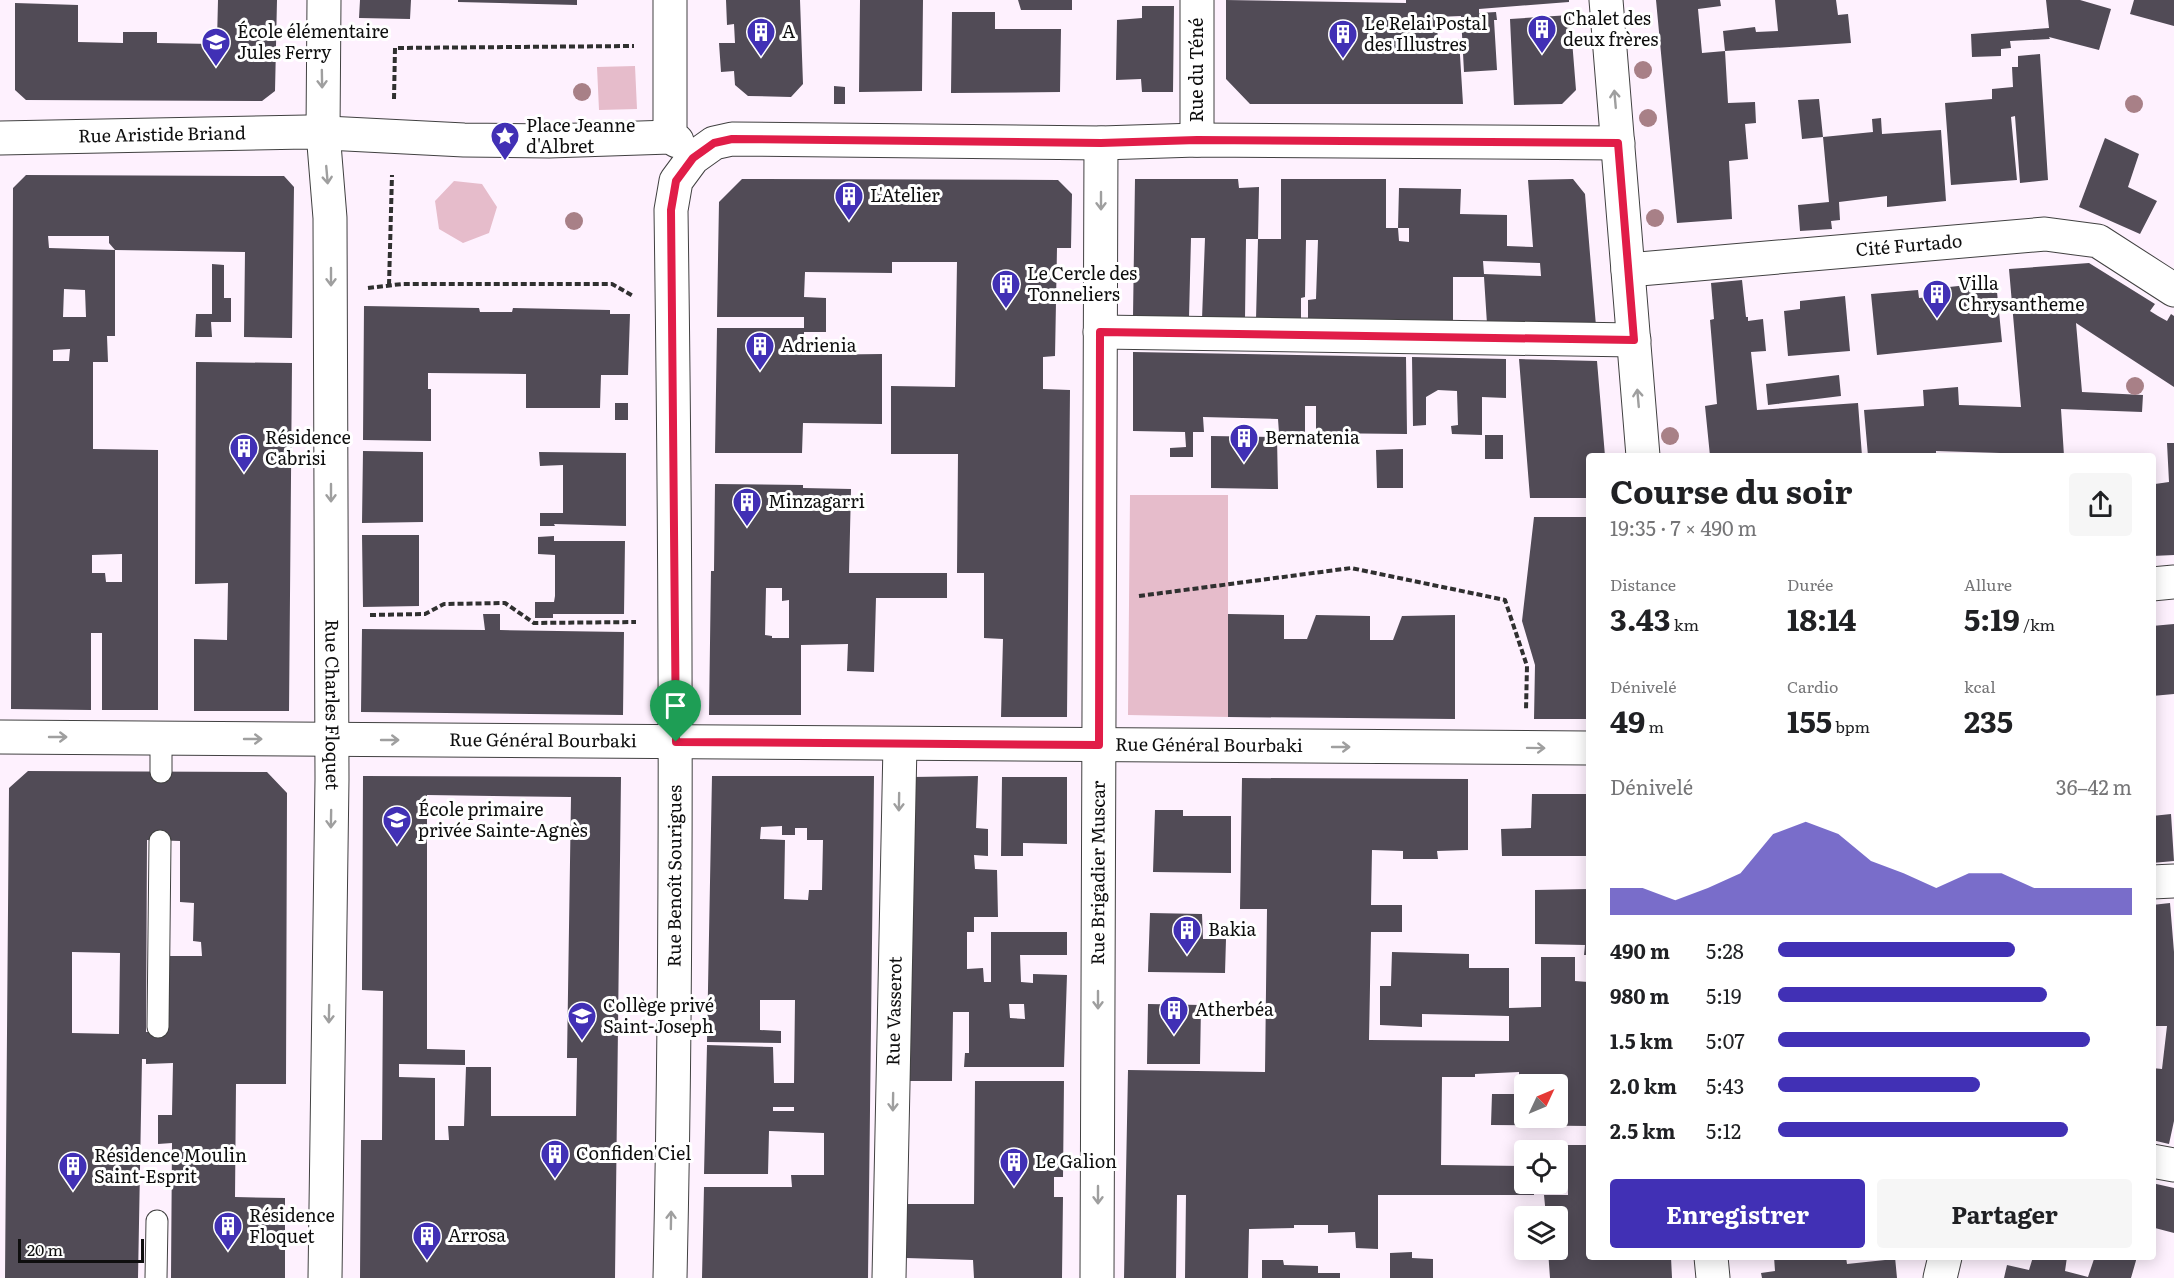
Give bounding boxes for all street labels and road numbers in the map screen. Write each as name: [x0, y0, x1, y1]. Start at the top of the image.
street label: Rue du Téné: [1182, 18, 1209, 122]
street label: Rue Aristide Briand: [78, 118, 246, 148]
street label: Cité Furtado: [1854, 226, 1963, 262]
street label: Rue Charles Floquet: [319, 619, 347, 791]
street label: Rue Général Bourbaki: [449, 725, 637, 753]
street label: Rue Général Bourbaki: [1115, 730, 1303, 758]
street label: Rue Brigadier Muscar: [1083, 780, 1111, 965]
street label: Rue Benoît Sourigues: [660, 785, 687, 967]
street label: Rue Vasserot: [878, 955, 908, 1066]

